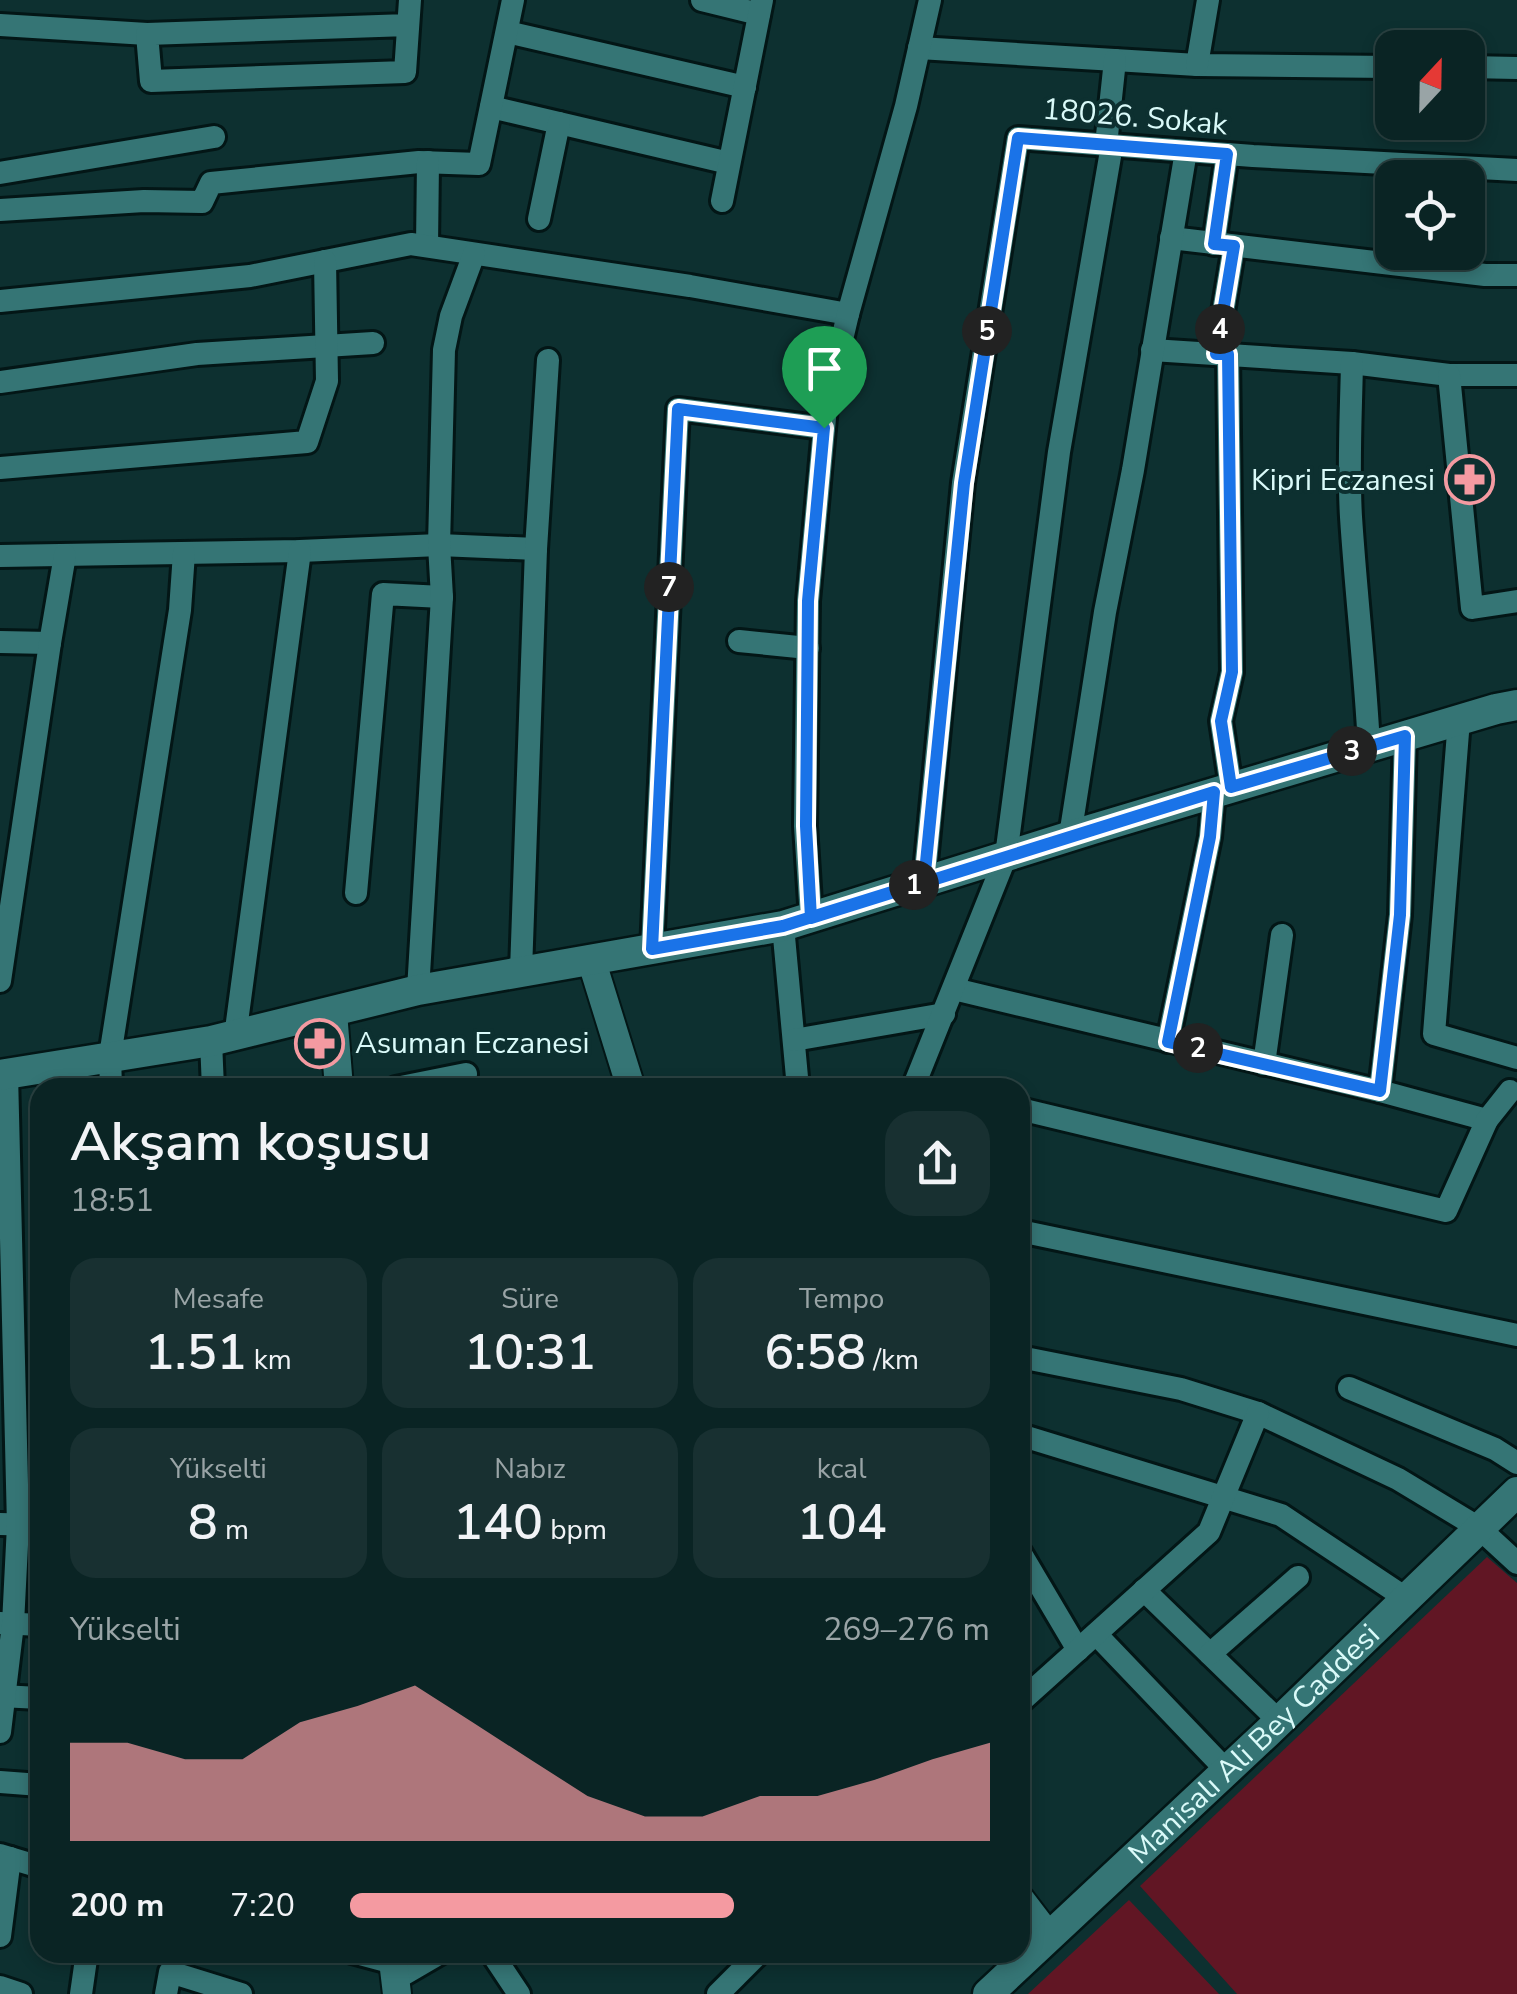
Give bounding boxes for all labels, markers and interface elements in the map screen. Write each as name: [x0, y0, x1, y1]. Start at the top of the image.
north arrow: [1375, 30, 1485, 140]
map controls: [1375, 30, 1485, 270]
street label: 18026. Sokak: [1041, 88, 1230, 146]
button: locate: [1375, 160, 1485, 270]
pin: 4: [1195, 304, 1245, 354]
pin: 5: [962, 306, 1012, 356]
text: 4: [1212, 310, 1228, 348]
text: 5: [979, 312, 995, 350]
pin: [782, 326, 867, 429]
icon: arrive: [797, 341, 852, 396]
pharmacy icon: Kipri Eczanesi: [1444, 454, 1496, 506]
place label: Kipri Eczanesi: [1251, 460, 1435, 501]
pin: 7: [644, 562, 694, 612]
text: 7: [661, 568, 677, 606]
pin: 3: [1327, 726, 1377, 776]
text: 3: [1344, 732, 1360, 770]
pin: 1: [889, 860, 939, 910]
text: 1: [906, 866, 922, 904]
pharmacy icon: Asuman Eczanesi: [294, 1017, 346, 1069]
place label: Asuman Eczanesi: [355, 1023, 590, 1064]
pin: 2: [1173, 1023, 1223, 1073]
text: 2: [1190, 1029, 1206, 1067]
text: Akşam koşusu: [70, 1104, 431, 1179]
button: share: [885, 1111, 990, 1216]
text: 18:51: [70, 1179, 154, 1222]
text: Mesafe: [173, 1280, 264, 1318]
text: Süre: [501, 1280, 559, 1318]
text: Tempo: [799, 1280, 884, 1318]
text: 1.51: [145, 1318, 247, 1387]
text: 10:31: [464, 1318, 596, 1387]
text: 6:58: [764, 1318, 866, 1387]
text: km: [247, 1341, 292, 1379]
text: /km: [866, 1341, 919, 1379]
text: Yükselti: [170, 1450, 267, 1488]
text: Nabız: [494, 1450, 566, 1488]
text: kcal: [817, 1450, 866, 1488]
text: 8: [188, 1488, 218, 1557]
text: 140: [453, 1488, 543, 1557]
text: 104: [797, 1488, 887, 1557]
text: m: [218, 1511, 249, 1549]
text: bpm: [543, 1511, 607, 1549]
text: Yükselti: [70, 1608, 181, 1651]
text: 269–276 m: [823, 1608, 990, 1651]
street label: Manisalı Ali Bey Caddesi: [1119, 1615, 1389, 1873]
text: 200 m: [70, 1884, 164, 1927]
text: 7:20: [230, 1884, 295, 1927]

